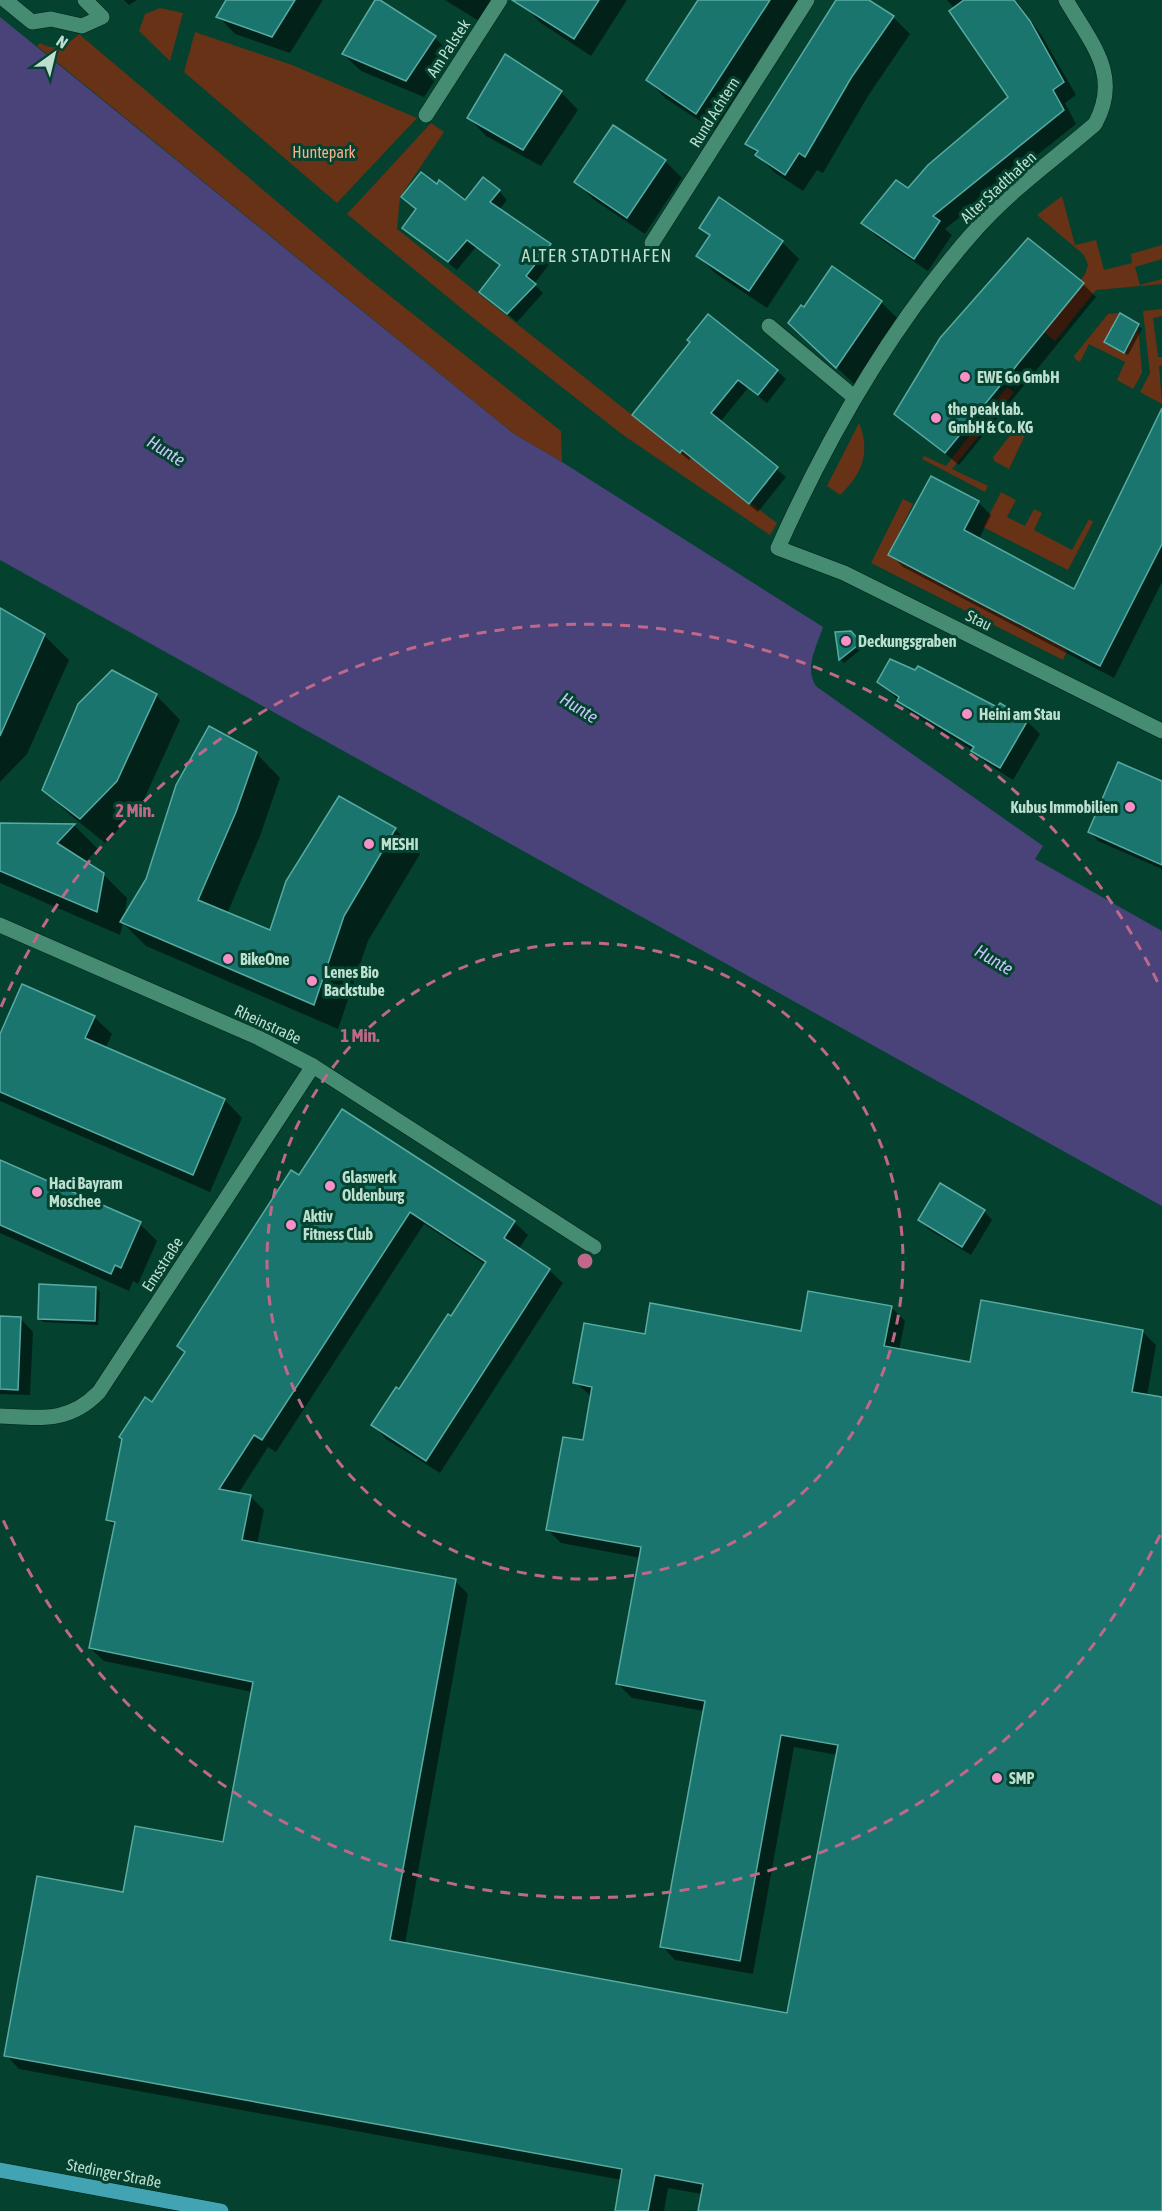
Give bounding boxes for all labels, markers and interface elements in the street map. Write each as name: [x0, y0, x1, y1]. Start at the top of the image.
street label: Am Palstek: [423, 16, 473, 80]
north arrow: [24, 24, 84, 84]
text: N: [53, 31, 71, 52]
street label: Rund Achtern: [685, 74, 743, 150]
park label: Huntepark: [292, 143, 356, 162]
street label: Alter Stadthafen: [957, 148, 1039, 226]
district label: ALTER STADTHAFEN: [521, 245, 673, 266]
place label: EWE Go GmbH: [977, 368, 1060, 386]
marker: EWE Go GmbH: [958, 370, 972, 384]
place label: the peak lab. GmbH & Co. KG: [947, 400, 1034, 436]
marker: the peak lab. GmbH & Co. KG: [929, 411, 943, 425]
water label: Hunte: [143, 431, 189, 470]
street label: Stau: [963, 606, 995, 634]
place label: Deckungsgraben: [858, 632, 957, 650]
marker: Deckungsgraben: [839, 634, 853, 648]
water label: Hunte: [556, 688, 602, 727]
place label: Heini am Stau: [979, 705, 1061, 723]
marker: Heini am Stau: [960, 707, 974, 721]
place label: Kubus Immobilien: [1011, 798, 1118, 816]
text: 2 Min.: [115, 800, 155, 821]
marker: Kubus Immobilien: [1123, 800, 1137, 814]
place label: MESHI: [381, 835, 419, 853]
marker: MESHI: [362, 837, 376, 851]
water label: Hunte: [971, 940, 1017, 979]
place label: BikeOne: [240, 950, 290, 968]
marker: BikeOne: [221, 952, 235, 966]
place label: Lenes Bio Backstube: [324, 963, 385, 999]
marker: Lenes Bio Backstube: [305, 974, 319, 988]
street label: Rheinstraße: [232, 1001, 304, 1047]
text: 1 Min.: [340, 1025, 380, 1046]
place label: Glaswerk Oldenburg: [342, 1168, 405, 1204]
place label: Haci Bayram Moschee: [49, 1174, 123, 1210]
marker: Glaswerk Oldenburg: [323, 1179, 337, 1193]
marker: Haci Bayram Moschee: [30, 1185, 44, 1199]
place label: Aktiv Fitness Club: [302, 1207, 373, 1243]
marker: Aktiv Fitness Club: [284, 1218, 298, 1232]
street label: Emsstraße: [138, 1234, 186, 1294]
centre of rings: [575, 1251, 595, 1271]
place label: SMP: [1009, 1769, 1034, 1787]
marker: SMP: [990, 1771, 1004, 1785]
street label: Stedinger Straße: [65, 2155, 163, 2192]

